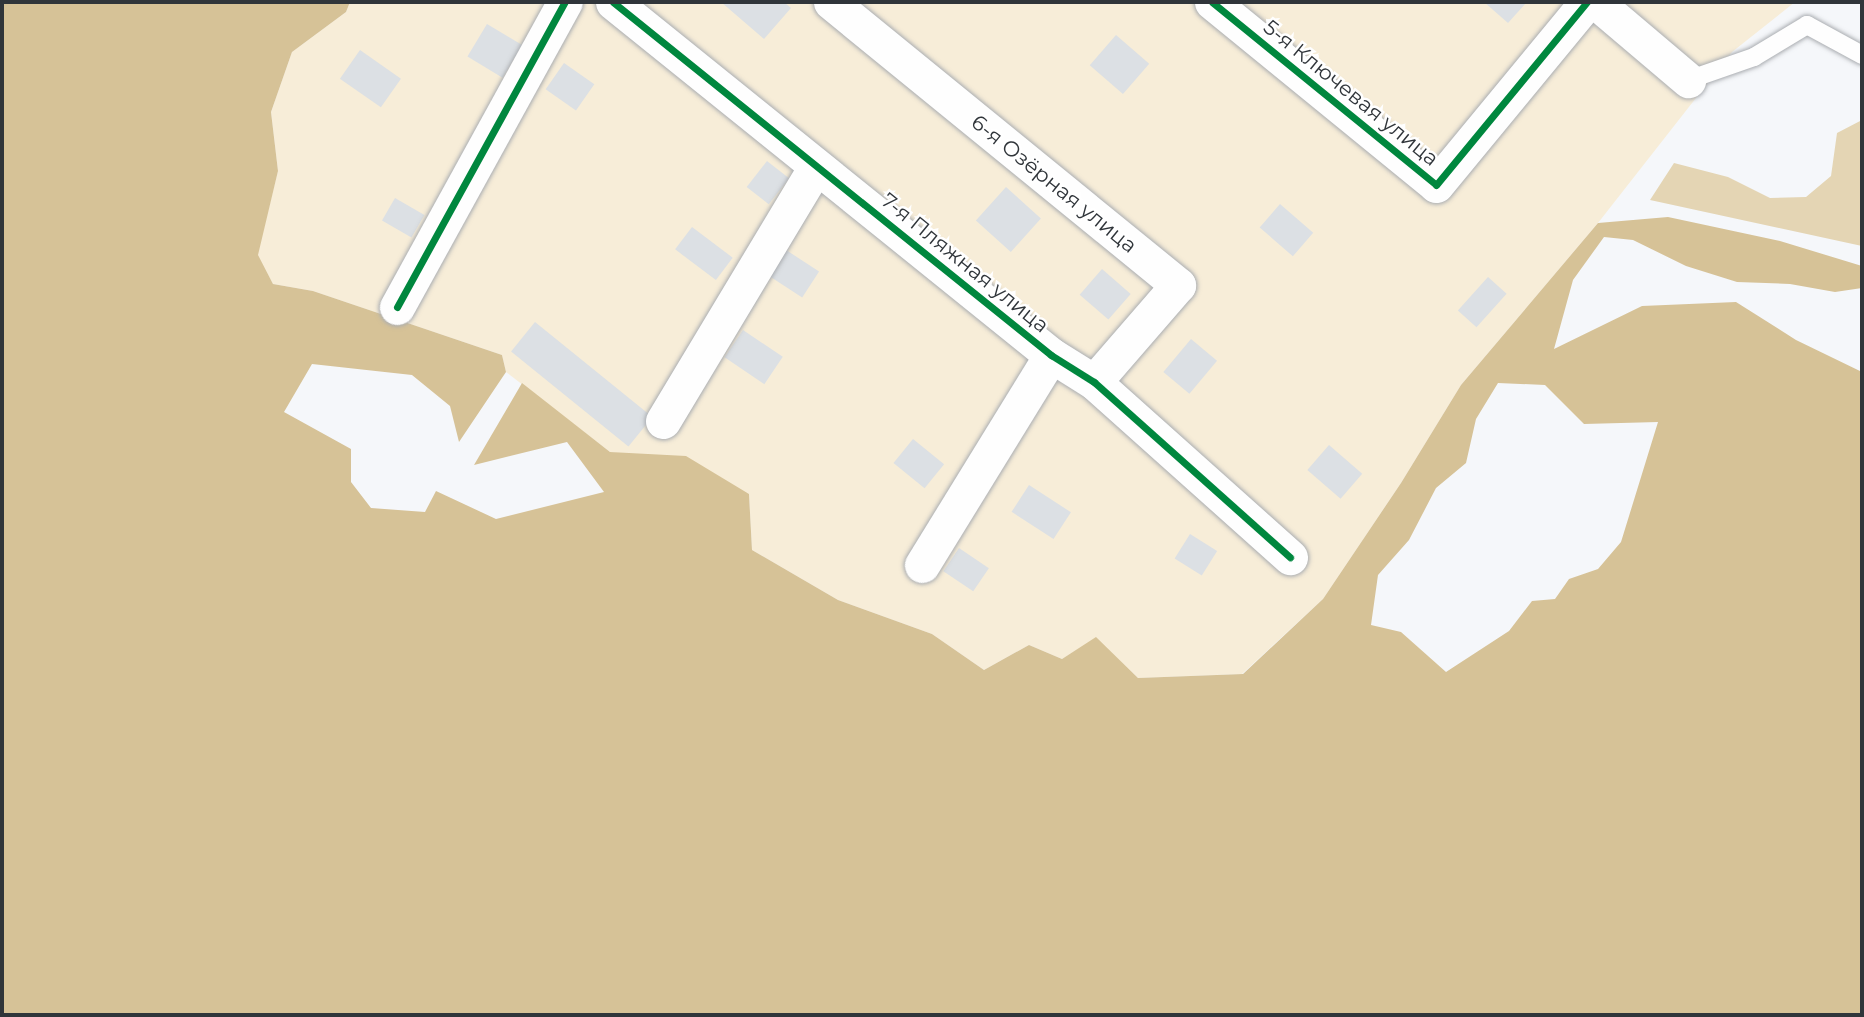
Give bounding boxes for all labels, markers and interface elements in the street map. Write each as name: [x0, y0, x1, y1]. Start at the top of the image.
street label: 5-я Ключевая улица: [1258, 15, 1444, 171]
street label: 6-я Озёрная улица: [966, 110, 1142, 258]
street label: 7-я Пляжная улица: [876, 188, 1054, 338]

